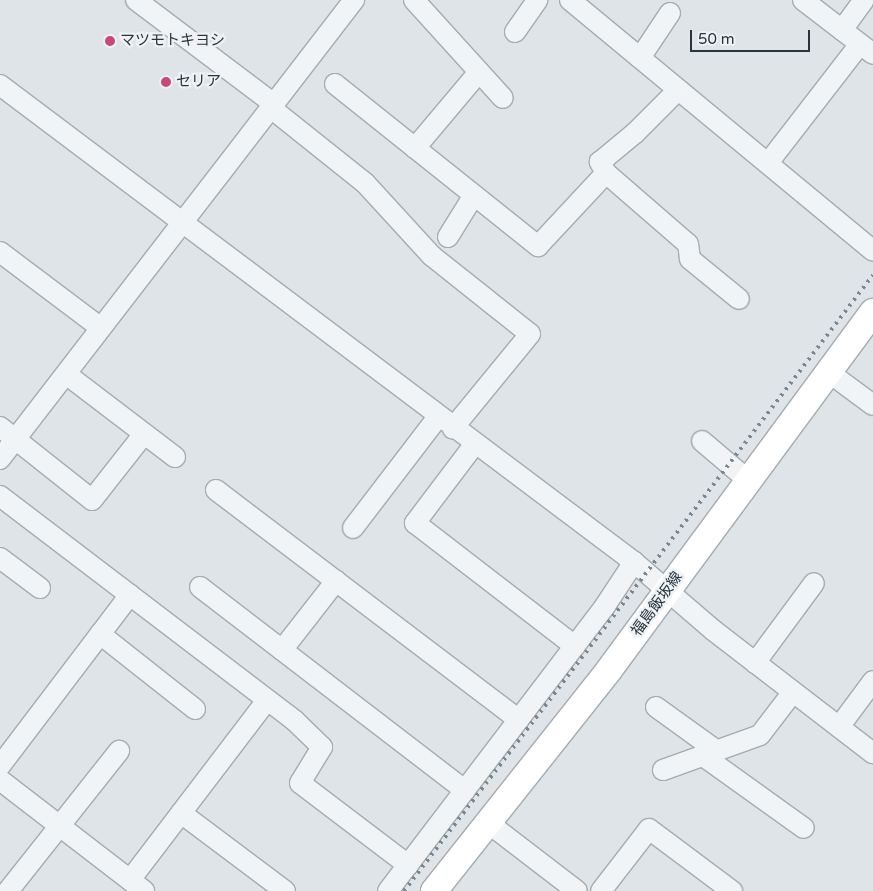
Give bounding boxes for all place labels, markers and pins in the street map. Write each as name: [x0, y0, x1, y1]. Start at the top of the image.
place label: マツモトキヨシ: [120, 32, 225, 50]
marker: マツモトキヨシ: [104, 35, 116, 47]
place label: セリア: [176, 73, 221, 91]
marker: セリア: [160, 76, 172, 88]

